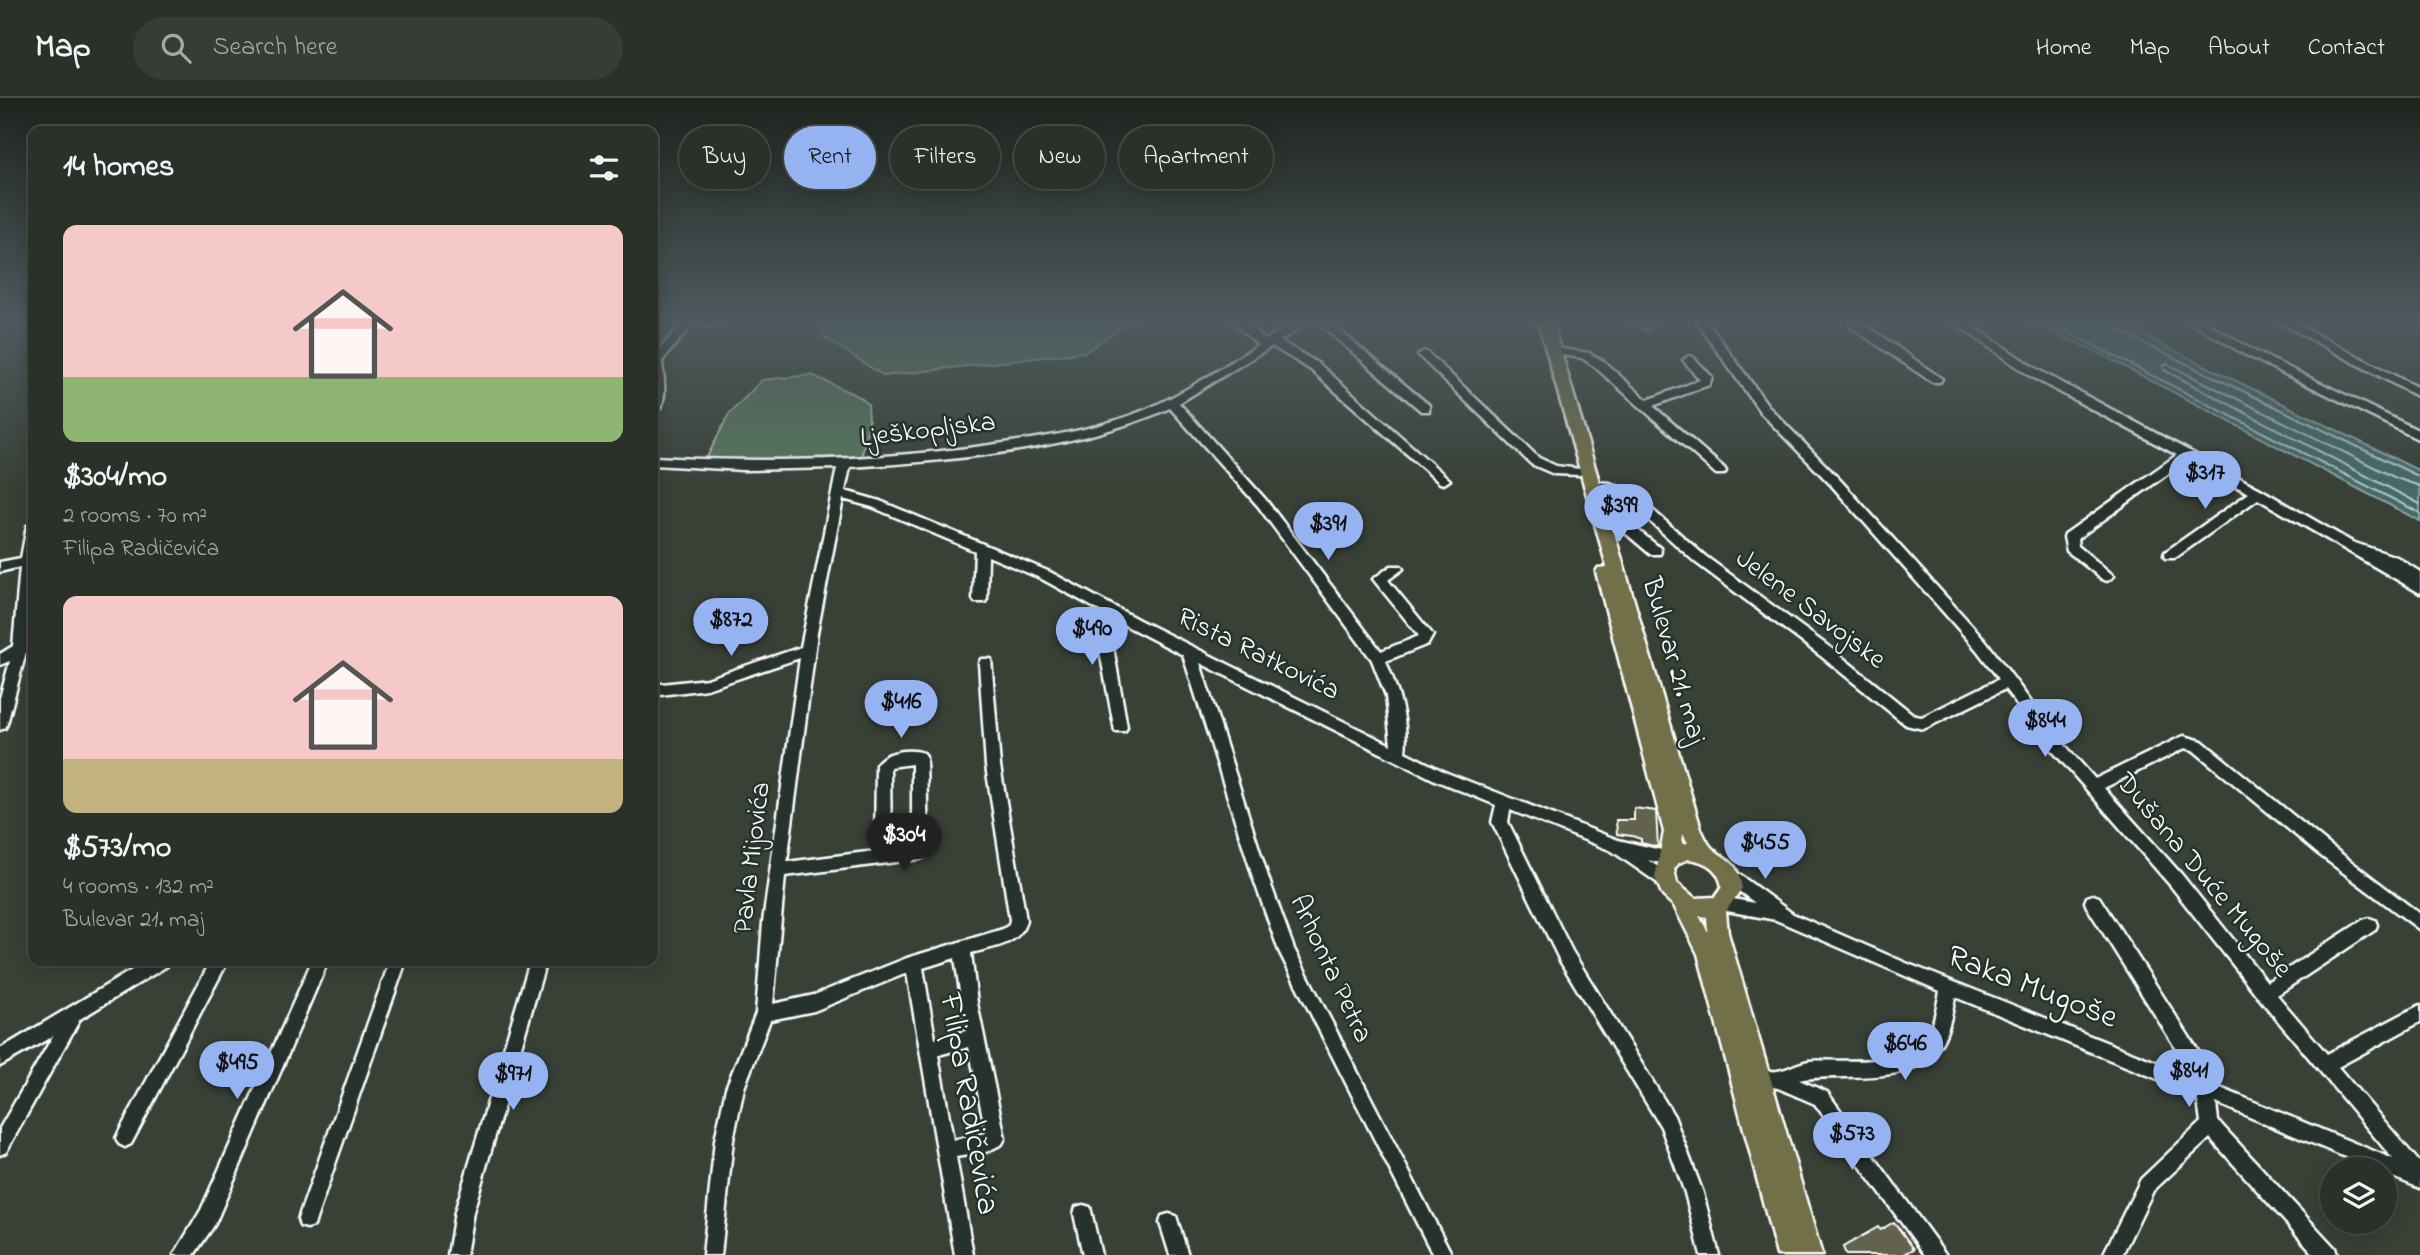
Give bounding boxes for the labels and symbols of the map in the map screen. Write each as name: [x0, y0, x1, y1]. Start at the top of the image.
street label: Lješkopljska: [858, 402, 998, 460]
pin: $317: [2164, 452, 2246, 511]
pin: $399: [1578, 484, 1660, 544]
pin: $391: [1287, 503, 1369, 562]
street label: Jelene Savojske: [1726, 540, 1894, 681]
street label: Bulevar 21. maj: [1629, 572, 1717, 750]
pin: $872: [690, 598, 772, 658]
street label: Rista Ratkovića: [1170, 598, 1346, 712]
pin: $490: [1051, 608, 1133, 667]
pin: $416: [860, 680, 942, 740]
pin: $844: [2004, 700, 2086, 759]
street label: Dušana Duće Mugoše: [2104, 764, 2302, 988]
street label: Pavla Mijovića: [723, 780, 783, 936]
pin: $304: [863, 814, 945, 873]
pin: $455: [1724, 822, 1806, 881]
street label: Arhonta Petra: [1278, 888, 1382, 1050]
street label: Raka Mugoše: [1940, 934, 2124, 1043]
street label: Filipa Radičevića: [925, 989, 1011, 1218]
pin: $646: [1864, 1023, 1946, 1082]
pin: $495: [196, 1042, 278, 1101]
pin: $841: [2148, 1049, 2230, 1109]
pin: $971: [472, 1052, 554, 1112]
pin: $573: [1811, 1112, 1893, 1172]

